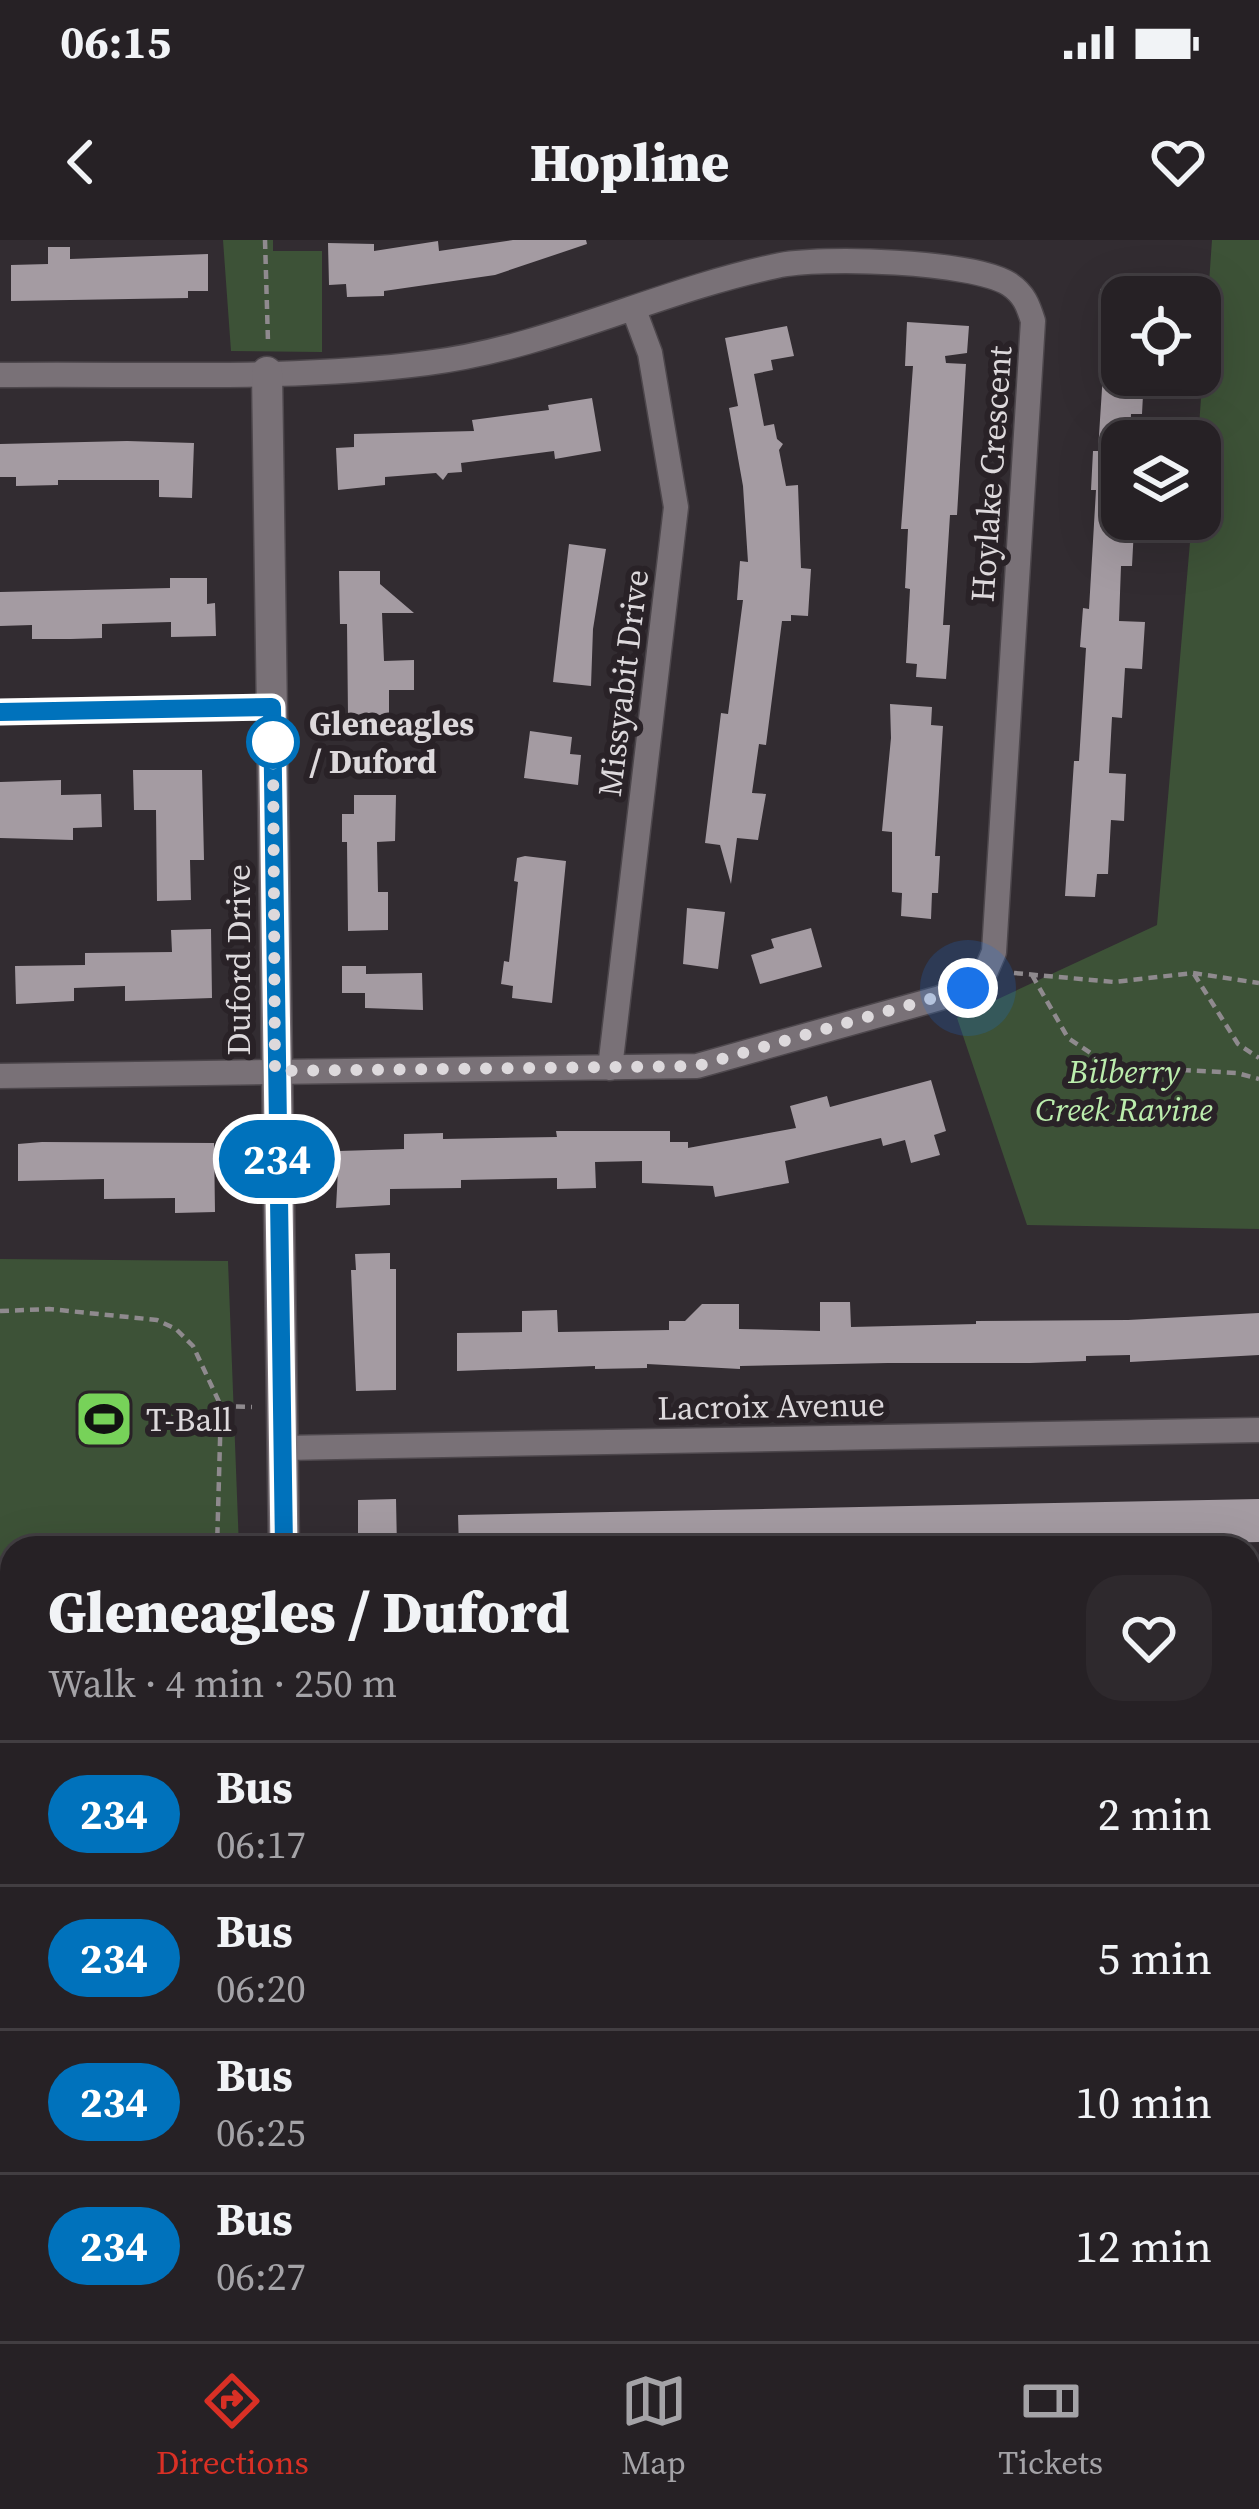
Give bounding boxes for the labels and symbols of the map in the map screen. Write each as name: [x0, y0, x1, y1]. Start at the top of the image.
street label: Hoylake Crescent: [960, 344, 1022, 604]
street label: Missyabit Drive: [587, 567, 659, 799]
place label: Gleneagles / Duford: [309, 701, 474, 784]
marker: Gleneagles / Duford: [248, 717, 298, 767]
street label: Duford Drive: [216, 864, 261, 1056]
your location: [938, 958, 998, 1018]
park label: Bilberry Creek Ravine: [1035, 1049, 1213, 1132]
line badge: 234: [208, 1120, 346, 1198]
street label: Lacroix Avenue: [657, 1382, 885, 1430]
sports icon: T-Ball: [73, 1388, 135, 1450]
place label: T-Ball: [146, 1397, 232, 1442]

